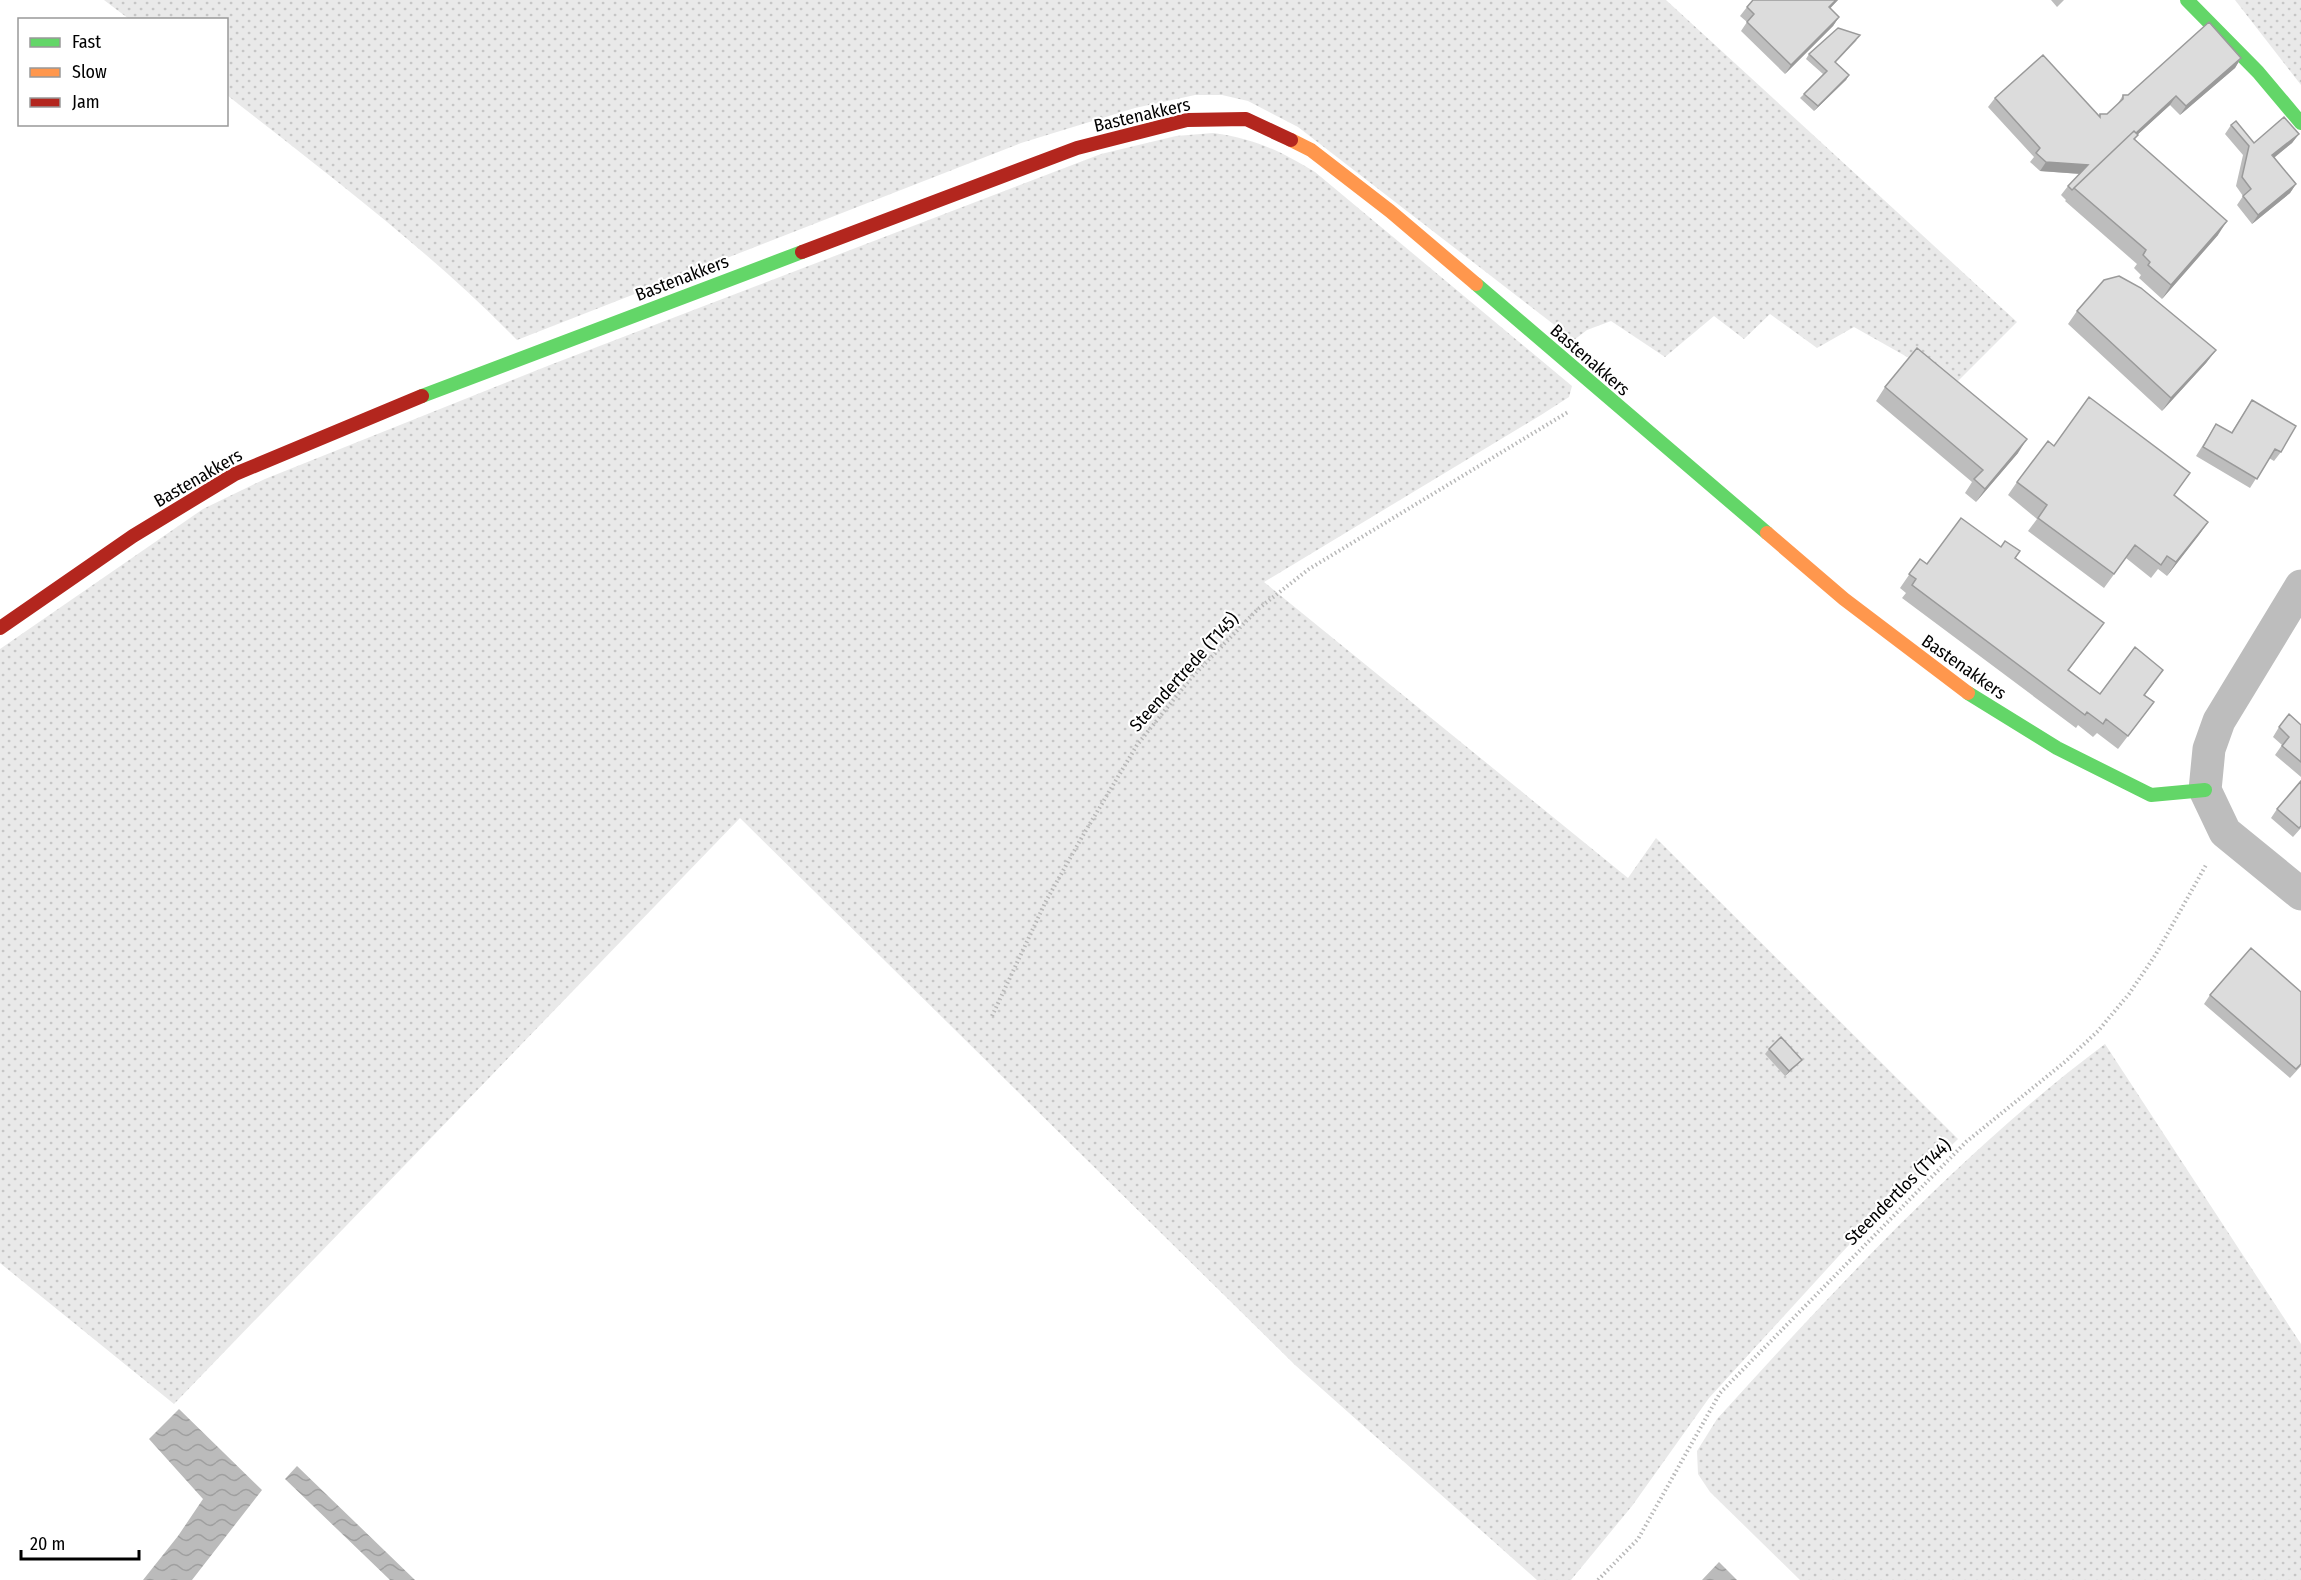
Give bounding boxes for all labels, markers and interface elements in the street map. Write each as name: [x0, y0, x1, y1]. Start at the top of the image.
legend: [18, 18, 228, 126]
text: Fast: [72, 31, 101, 53]
text: Slow: [72, 61, 107, 83]
text: Jam: [72, 91, 100, 113]
street label: Bastenakkers: [1092, 93, 1193, 137]
street label: Bastenakkers: [632, 250, 732, 306]
street label: Bastenakkers: [1546, 319, 1635, 401]
street label: Bastenakkers: [150, 444, 246, 512]
street label: Steendertrede (T145): [1125, 608, 1243, 736]
street label: Bastenakkers: [1917, 630, 2011, 704]
street label: Steendertlos (T144): [1840, 1134, 1956, 1250]
scale bar: [21, 1523, 140, 1561]
text: 20 m: [30, 1533, 65, 1555]

